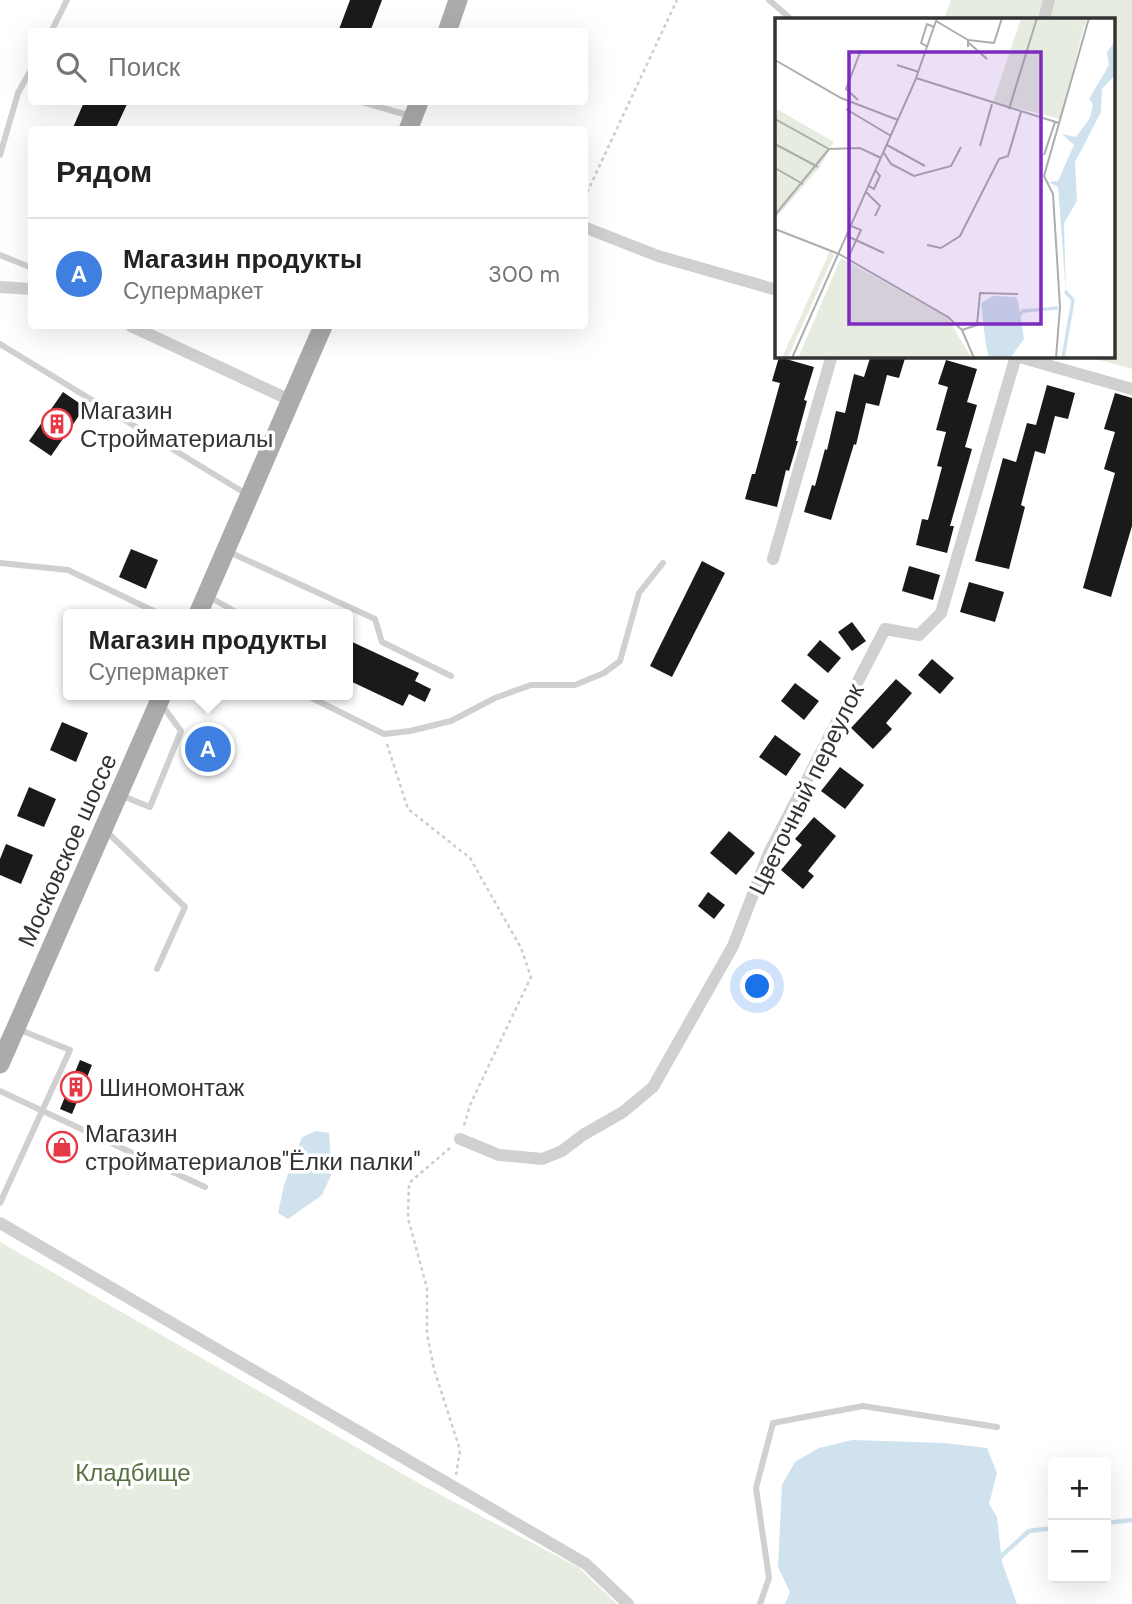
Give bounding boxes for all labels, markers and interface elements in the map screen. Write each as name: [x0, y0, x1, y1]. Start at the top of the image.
inset map: [775, 18, 1114, 357]
search box: [28, 28, 588, 105]
icon: search: [52, 48, 90, 86]
text: Поиск: [108, 50, 180, 84]
text: Рядом: [56, 152, 152, 191]
text: Магазин продукты: [123, 242, 362, 276]
text: A: [71, 259, 87, 289]
text: 300 m: [488, 259, 560, 289]
text: Супермаркет: [123, 276, 263, 306]
place label: Магазин Стройматериалы: [80, 395, 273, 454]
building icon: Магазин Стройматериалы: [40, 407, 74, 441]
popup: [63, 609, 353, 700]
text: Магазин продукты: [88, 623, 328, 657]
text: Супермаркет: [88, 657, 229, 687]
street label: Цветочный переулок: [741, 678, 871, 900]
pin: A: [185, 723, 231, 775]
street label: Московское шоссе: [11, 749, 123, 951]
your location: [740, 969, 774, 1003]
building icon: Шиномонтаж: [59, 1070, 93, 1104]
place label: Шиномонтаж: [99, 1072, 244, 1103]
place label: Магазин стройматериалов"Ёлки палки": [85, 1118, 421, 1177]
shop icon: Магазин стройматериалов"Ёлки палки": [45, 1130, 79, 1164]
park label: Кладбище: [75, 1457, 191, 1488]
map controls: [1048, 1457, 1111, 1583]
button: +: [1048, 1457, 1111, 1520]
button: −: [1048, 1520, 1111, 1583]

